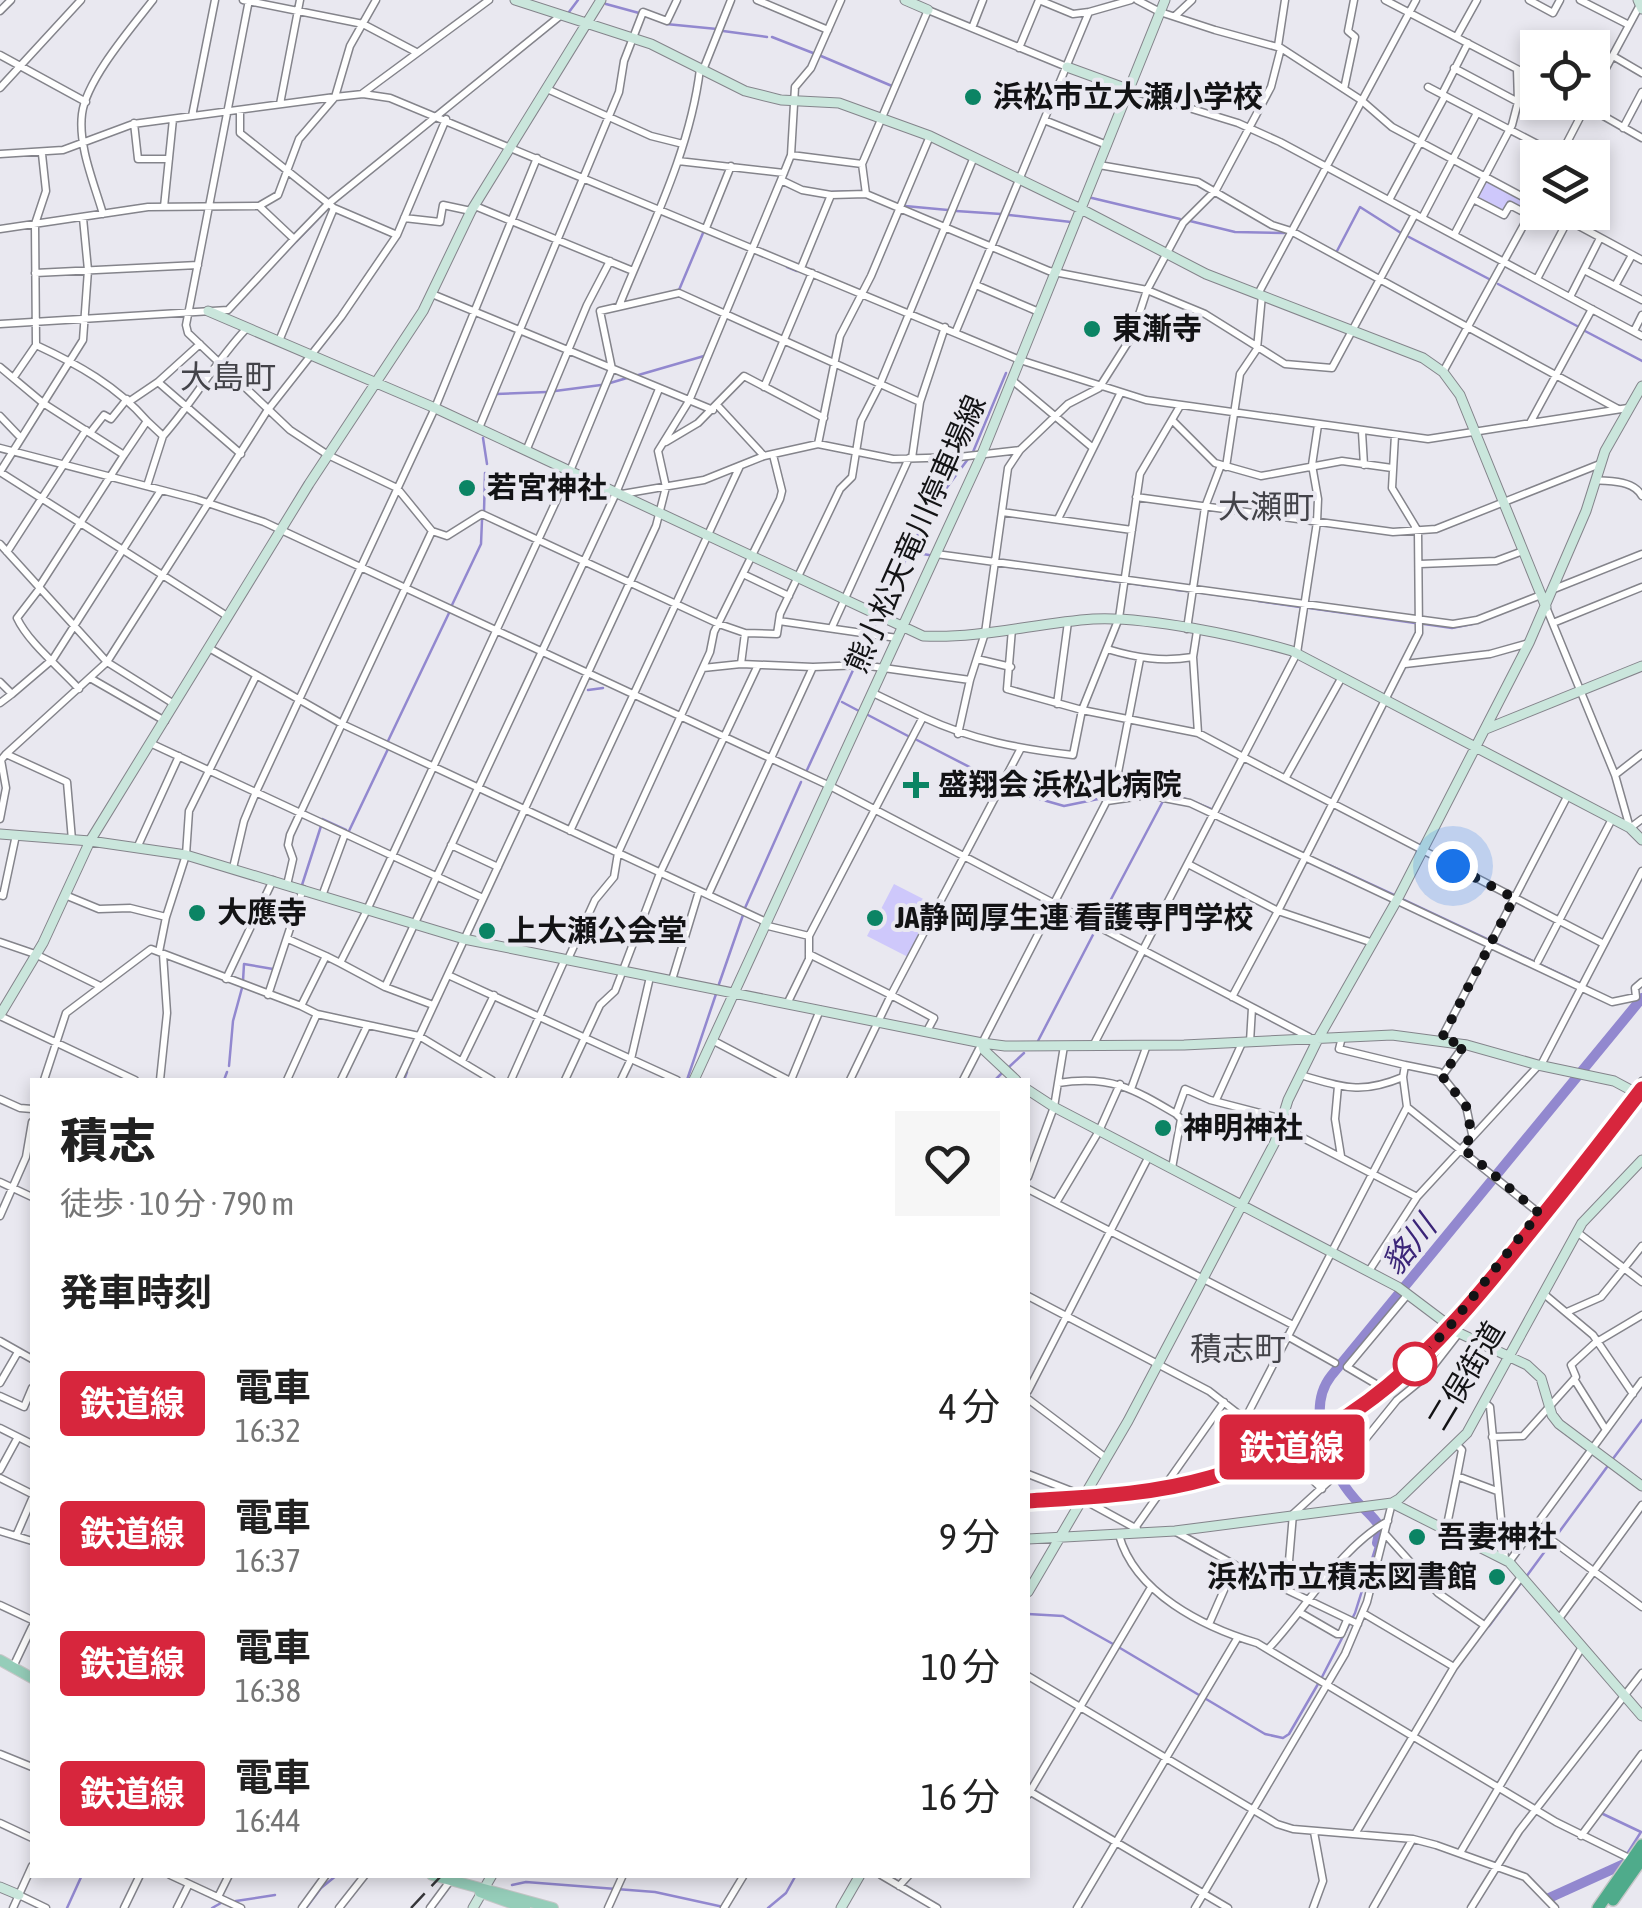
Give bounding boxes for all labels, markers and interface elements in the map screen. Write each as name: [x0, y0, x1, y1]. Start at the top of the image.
map controls: [1520, 30, 1610, 230]
button: locate: [1520, 30, 1610, 120]
place label: 浜松市立大瀬小学校: [993, 79, 1263, 113]
marker: 浜松市立大瀬小学校: [962, 86, 984, 108]
button: layers: [1520, 140, 1610, 230]
place label: 東漸寺: [1112, 311, 1202, 345]
marker: 東漸寺: [1081, 318, 1103, 340]
district label: 大島町: [180, 358, 276, 395]
street label: 熊小松天竜川停車場線: [839, 390, 992, 678]
place label: 若宮神社: [487, 470, 607, 504]
marker: 若宮神社: [456, 477, 478, 499]
district label: 大瀬町: [1218, 488, 1314, 525]
place label: 盛翔会 浜松北病院: [938, 767, 1182, 801]
marker: 盛翔会 浜松北病院: [903, 772, 929, 798]
your location: [1428, 841, 1478, 891]
place label: 大應寺: [217, 895, 307, 929]
place label: JA静岡厚生連 看護専門学校: [894, 900, 1253, 934]
marker: 大應寺: [186, 902, 208, 924]
marker: JA静岡厚生連 看護専門学校: [864, 907, 886, 929]
place label: 上大瀬公会堂: [507, 913, 687, 947]
marker: 上大瀬公会堂: [476, 920, 498, 942]
place label: 神明神社: [1183, 1110, 1303, 1144]
button: heart: [895, 1111, 1000, 1216]
text: 積志: [60, 1113, 156, 1168]
marker: 神明神社: [1152, 1117, 1174, 1139]
text: 徒歩 · 10 分 · 790 m: [60, 1185, 294, 1222]
water label: 貉川: [1374, 1206, 1445, 1281]
text: 発車時刻: [60, 1271, 212, 1314]
street label: 二俣街道: [1420, 1315, 1511, 1436]
district label: 積志町: [1190, 1330, 1286, 1367]
unlabelled marker: [1394, 1343, 1436, 1385]
text: 電車: [235, 1366, 311, 1409]
text: 鉄道線: [80, 1383, 185, 1423]
text: 4 分: [939, 1385, 1000, 1428]
text: 16:32: [235, 1412, 301, 1449]
line badge: 鉄道線: [1234, 1414, 1350, 1480]
text: 鉄道線: [1239, 1427, 1345, 1467]
text: 電車: [235, 1496, 311, 1539]
text: 鉄道線: [80, 1513, 185, 1553]
text: 9 分: [939, 1515, 1000, 1558]
place label: 吾妻神社: [1437, 1519, 1557, 1553]
marker: 吾妻神社: [1406, 1526, 1428, 1548]
text: 16:37: [235, 1542, 301, 1579]
place label: 浜松市立積志図書館: [1207, 1559, 1477, 1593]
marker: 浜松市立積志図書館: [1486, 1566, 1508, 1588]
text: 電車: [235, 1626, 311, 1669]
text: 鉄道線: [80, 1643, 185, 1683]
text: 10 分: [921, 1645, 1000, 1688]
text: 16:38: [235, 1672, 301, 1709]
text: 電車: [235, 1756, 311, 1799]
text: 鉄道線: [80, 1773, 185, 1813]
text: 16 分: [921, 1775, 1000, 1818]
text: 16:44: [235, 1802, 301, 1839]

